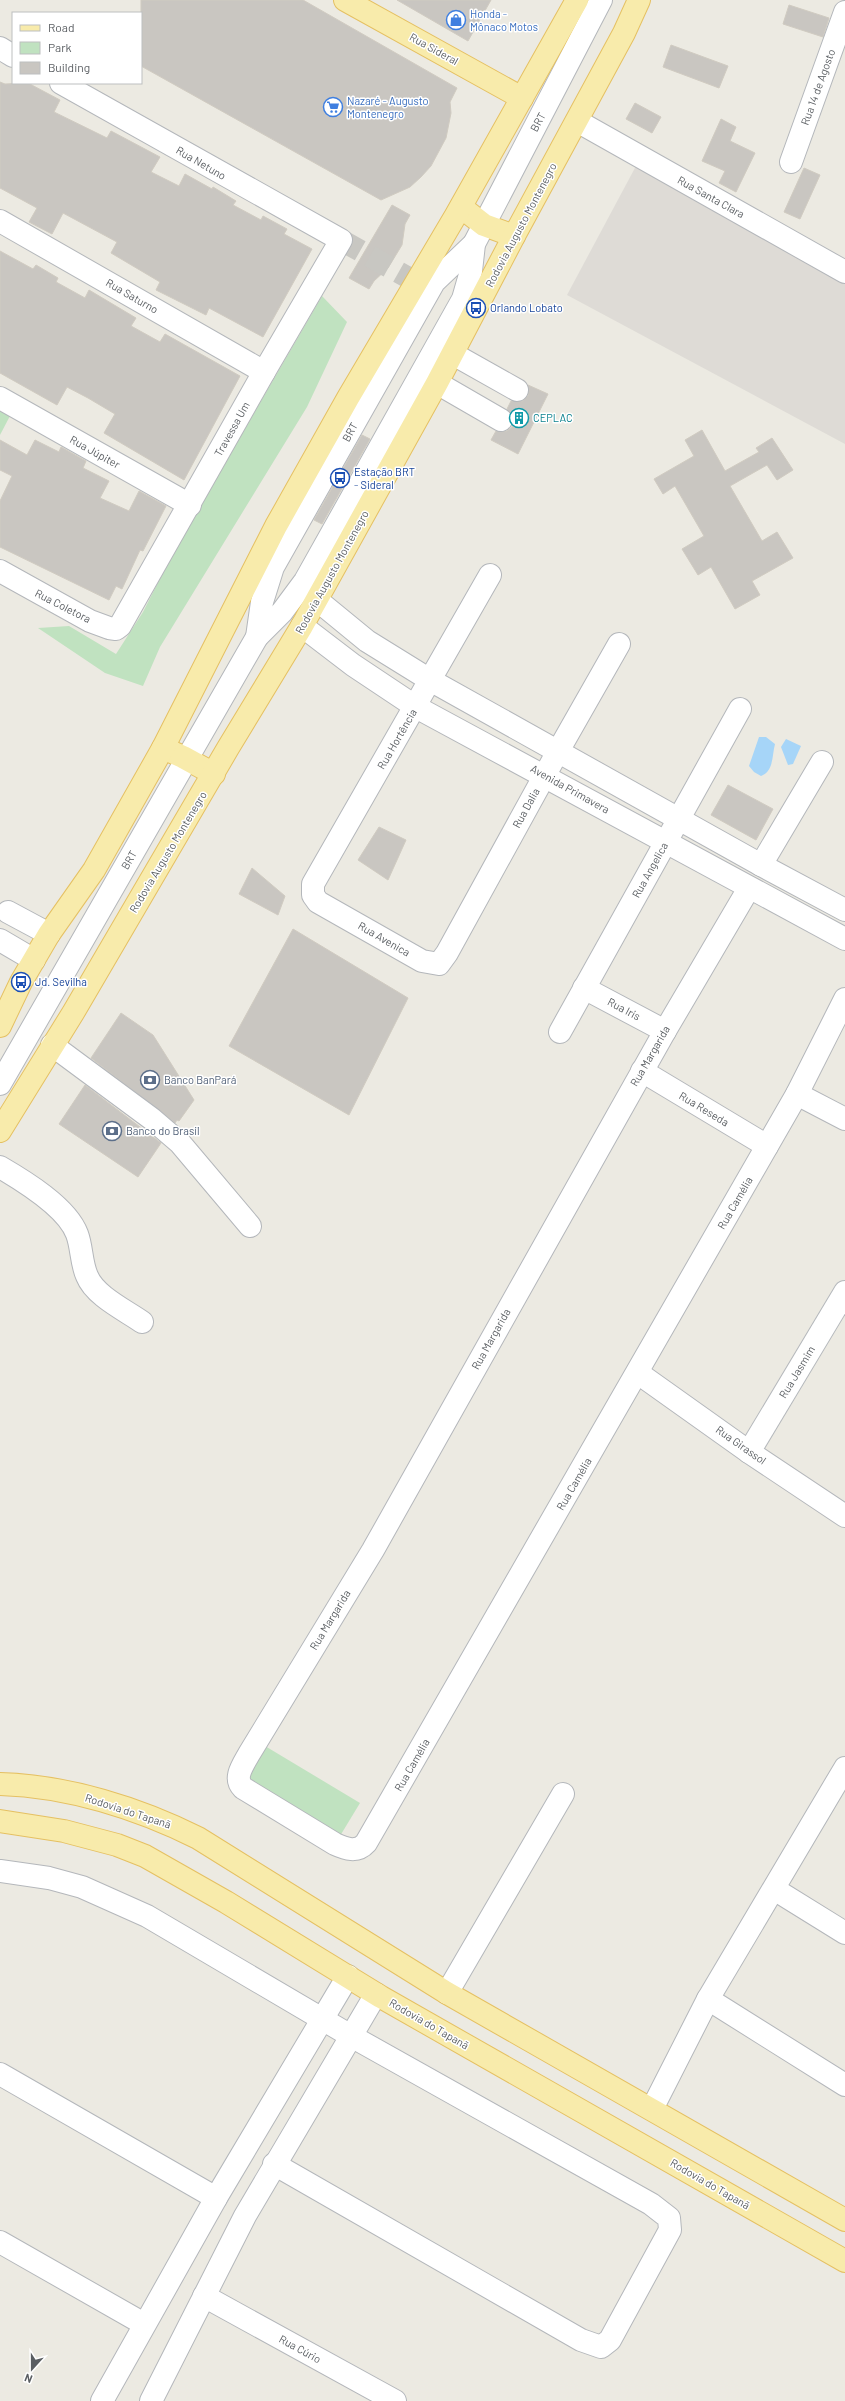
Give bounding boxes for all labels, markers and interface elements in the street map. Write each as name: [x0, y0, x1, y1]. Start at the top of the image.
place label: Honda - Mônaco Motos: [470, 7, 538, 33]
shop icon: Honda - Mônaco Motos: [445, 9, 467, 31]
legend: [12, 12, 142, 84]
text: Road: [48, 20, 75, 34]
street label: Rua Sideral: [408, 30, 461, 67]
text: Park: [48, 40, 72, 54]
street label: Rua 14 de Agosto: [798, 47, 837, 127]
text: Building: [48, 60, 90, 74]
place label: Nazaré - Augusto Montenegro: [347, 94, 429, 120]
supermarket icon: Nazaré - Augusto Montenegro: [322, 96, 344, 118]
street label: BRT: [527, 110, 548, 134]
street label: Rua Netuno: [174, 143, 228, 182]
street label: Rodovia Augusto Montenegro: [482, 160, 559, 289]
street label: Rua Santa Clara: [675, 173, 747, 220]
street label: Rua Saturno: [104, 275, 161, 316]
bus stop icon: Orlando Lobato: [465, 297, 487, 319]
place label: Orlando Lobato: [490, 301, 563, 314]
street label: Travessa Um: [211, 399, 252, 458]
building icon: CEPLAC: [508, 407, 530, 429]
place label: CEPLAC: [533, 411, 573, 424]
street label: BRT: [339, 420, 360, 444]
street label: Rua Júpiter: [68, 432, 123, 471]
place label: Estação BRT - Sideral: [354, 465, 415, 491]
bus stop icon: Estação BRT - Sideral: [329, 467, 351, 489]
street label: Rodovia Augusto Montenegro: [292, 508, 371, 636]
street label: Rua Coletora: [33, 586, 93, 625]
street label: Rua Hortência: [374, 706, 419, 771]
street label: Avenida Primavera: [528, 761, 612, 816]
street label: Rua Dalia: [509, 785, 542, 830]
street label: Rodovia Augusto Montenegro: [126, 789, 209, 915]
street label: Rua Angelica: [629, 840, 670, 900]
street label: BRT: [118, 848, 139, 872]
street label: Rua Avenica: [356, 918, 413, 959]
bus stop icon: Jd. Sevilha: [10, 971, 32, 993]
place label: Jd. Sevilha: [35, 975, 87, 988]
street label: Rua Iris: [606, 995, 643, 1023]
street label: Rua Margarida: [627, 1023, 672, 1088]
bank icon: Banco BanPará: [139, 1069, 161, 1091]
place label: Banco BanPará: [164, 1073, 236, 1086]
street label: Rua Reseda: [677, 1089, 731, 1128]
bank icon: Banco do Brasil: [101, 1120, 123, 1142]
place label: Banco do Brasil: [126, 1124, 200, 1137]
street label: Rua Camélia: [714, 1174, 755, 1231]
street label: Rua Margarida: [468, 1306, 513, 1372]
street label: Rua Jasmim: [776, 1343, 817, 1400]
street label: Rua Girassol: [714, 1422, 769, 1467]
street label: Rua Camélia: [553, 1455, 594, 1512]
street label: Rua Margarida: [307, 1587, 353, 1652]
street label: Rua Camélia: [391, 1736, 432, 1793]
street label: Rodovia do Tapanã: [84, 1791, 173, 1831]
street label: Rodovia do Tapanã: [387, 1996, 471, 2052]
street label: Rodovia do Tapanã: [668, 2156, 752, 2212]
street label: Rua Cúrio: [277, 2332, 323, 2365]
north arrow: [12, 2349, 52, 2389]
text: N: [22, 2371, 34, 2386]

